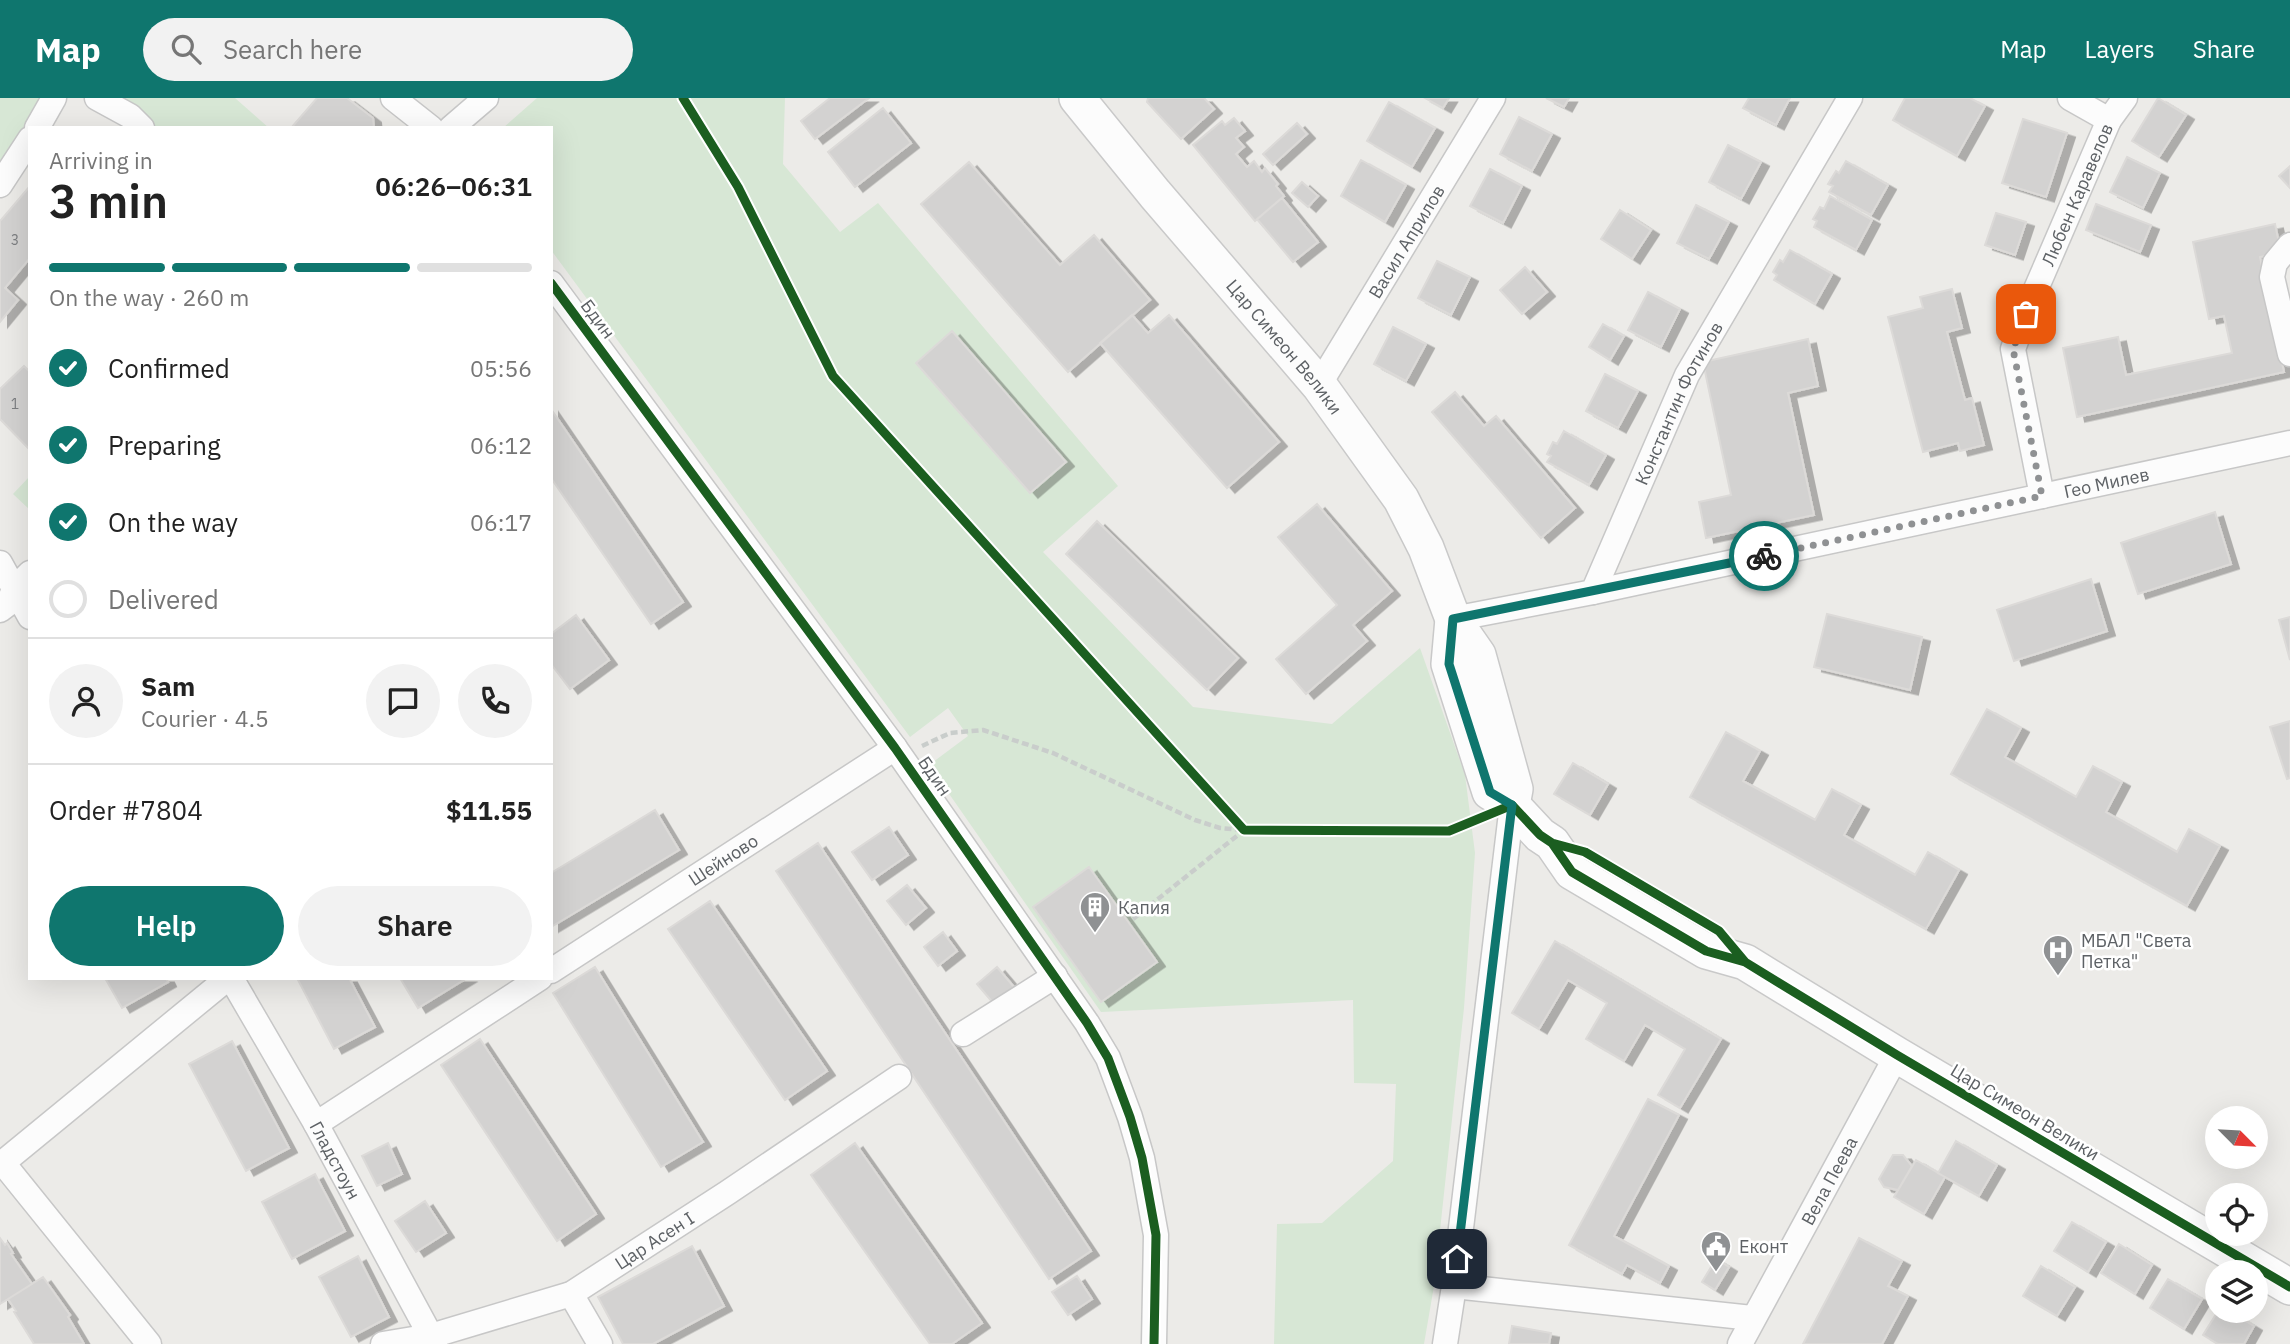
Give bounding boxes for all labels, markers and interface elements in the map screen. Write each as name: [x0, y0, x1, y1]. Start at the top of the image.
search box: [143, 18, 633, 81]
text: Map: [35, 28, 101, 71]
icon: search: [167, 30, 205, 68]
text: Search here: [223, 32, 362, 66]
text: Map: [2000, 33, 2047, 65]
text: Layers: [2085, 33, 2155, 65]
text: Share: [2193, 33, 2255, 65]
street label: Любен Каравелов: [2036, 120, 2118, 269]
text: Arriving in: [49, 145, 153, 175]
text: 06:26–06:31: [375, 169, 532, 203]
text: 3 min: [49, 171, 168, 231]
street label: Васил Априлов: [1363, 180, 1449, 302]
house number: 3: [11, 231, 19, 249]
street label: Цар Симеон Велики: [1222, 274, 1348, 419]
text: On the way · 260 m: [49, 282, 249, 312]
pin: [1996, 284, 2056, 344]
street label: Бдин: [576, 295, 620, 343]
icon: bag: [2007, 295, 2045, 333]
street label: Константин Фотинов: [1629, 317, 1727, 488]
icon: check: [49, 349, 87, 387]
text: Confirmed: [108, 351, 230, 385]
text: 05:56: [470, 353, 532, 383]
house number: 1: [11, 395, 19, 413]
icon: check: [49, 426, 87, 464]
text: Preparing: [108, 428, 221, 462]
text: 06:12: [470, 430, 532, 460]
street label: Гео Милев: [2062, 462, 2151, 503]
icon: check: [49, 503, 87, 541]
text: On the way: [108, 505, 238, 539]
text: 06:17: [470, 507, 532, 537]
courier: [1729, 521, 1799, 591]
icon: bike: [1745, 537, 1783, 575]
text: Delivered: [108, 582, 219, 616]
button: person: [49, 664, 123, 738]
button: chat: [366, 664, 440, 738]
button: phone: [458, 664, 532, 738]
text: Sam: [141, 669, 195, 703]
text: Courier · 4.5: [141, 703, 269, 733]
street label: Бдин: [913, 752, 957, 800]
text: Order #7804: [49, 793, 203, 827]
text: $11.55: [446, 793, 532, 827]
street label: Шейново: [684, 828, 762, 890]
button: Help: [49, 886, 284, 966]
button: Share: [298, 886, 532, 966]
building icon: Капия: [1078, 890, 1112, 934]
place label: Капия: [1118, 896, 1170, 919]
place label: МБАЛ "Света Петка": [2081, 929, 2192, 973]
hospital icon: МБАЛ "Света Петка": [2041, 933, 2075, 977]
street label: Цар Симеон Велики: [1947, 1059, 2103, 1165]
north arrow: [2205, 1106, 2268, 1169]
map controls: [2205, 1106, 2268, 1323]
street label: Гладстоун: [305, 1117, 366, 1203]
street label: Вела Пеева: [1795, 1132, 1862, 1229]
button: locate: [2205, 1183, 2268, 1246]
street label: Цар Асен I: [610, 1206, 698, 1274]
pin: [1427, 1229, 1487, 1289]
public building icon: Еконт: [1699, 1229, 1733, 1273]
place label: Еконт: [1739, 1235, 1789, 1258]
icon: home: [1438, 1240, 1476, 1278]
button: layers: [2205, 1260, 2268, 1323]

